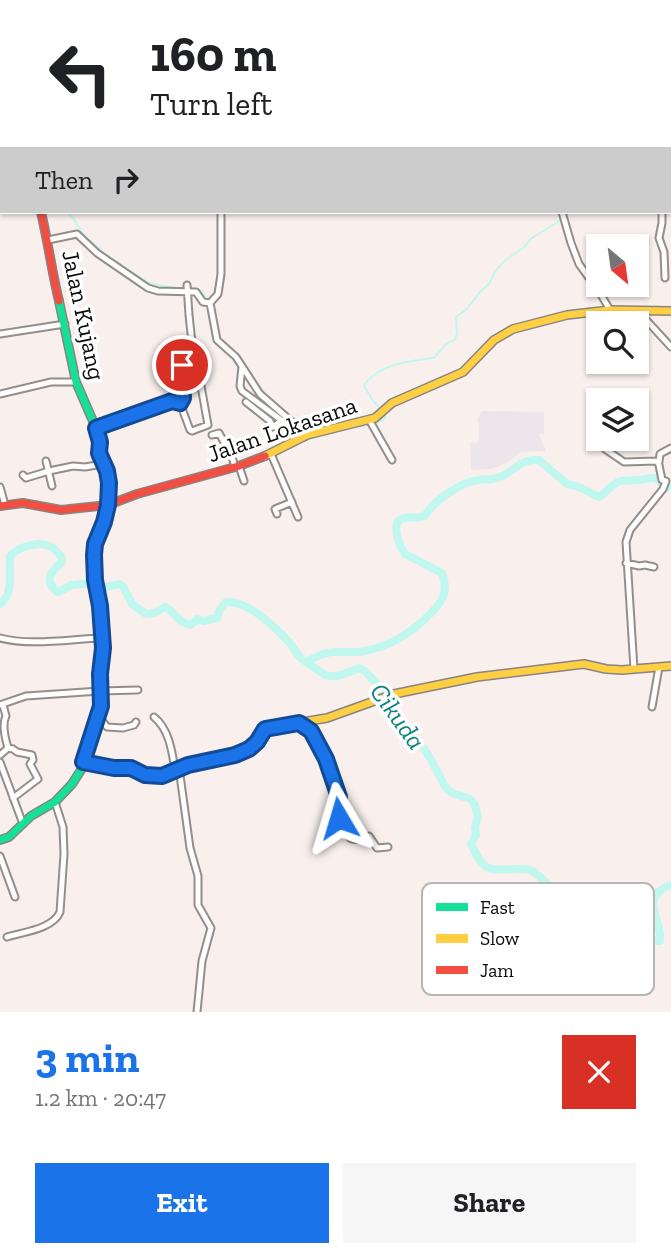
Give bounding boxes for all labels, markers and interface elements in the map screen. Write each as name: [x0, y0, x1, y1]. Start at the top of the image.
text: 160 m: [150, 25, 276, 84]
icon: left: [35, 28, 126, 119]
text: Turn left: [150, 85, 272, 123]
icon: right: [107, 161, 145, 199]
text: Then: [35, 164, 93, 196]
north arrow: [586, 234, 649, 298]
map controls: [586, 234, 649, 451]
street label: Jalan Kujang: [56, 247, 112, 383]
button: search: [586, 311, 649, 374]
pin: [152, 335, 212, 395]
icon: arrive: [163, 346, 201, 384]
button: layers: [586, 388, 649, 451]
street label: Jalan Lokasana: [204, 390, 361, 468]
water label: Cikuda: [363, 676, 433, 756]
position arrow: [302, 781, 376, 855]
legend: [422, 883, 654, 995]
text: Fast: [480, 896, 515, 919]
text: Slow: [480, 927, 520, 950]
text: Jam: [480, 959, 514, 982]
text: 3 min: [35, 1032, 140, 1083]
button: close: [562, 1035, 636, 1109]
text: 1.2 km · 20:47: [35, 1084, 166, 1112]
button: Exit: [35, 1163, 329, 1243]
button: Share: [343, 1163, 636, 1243]

